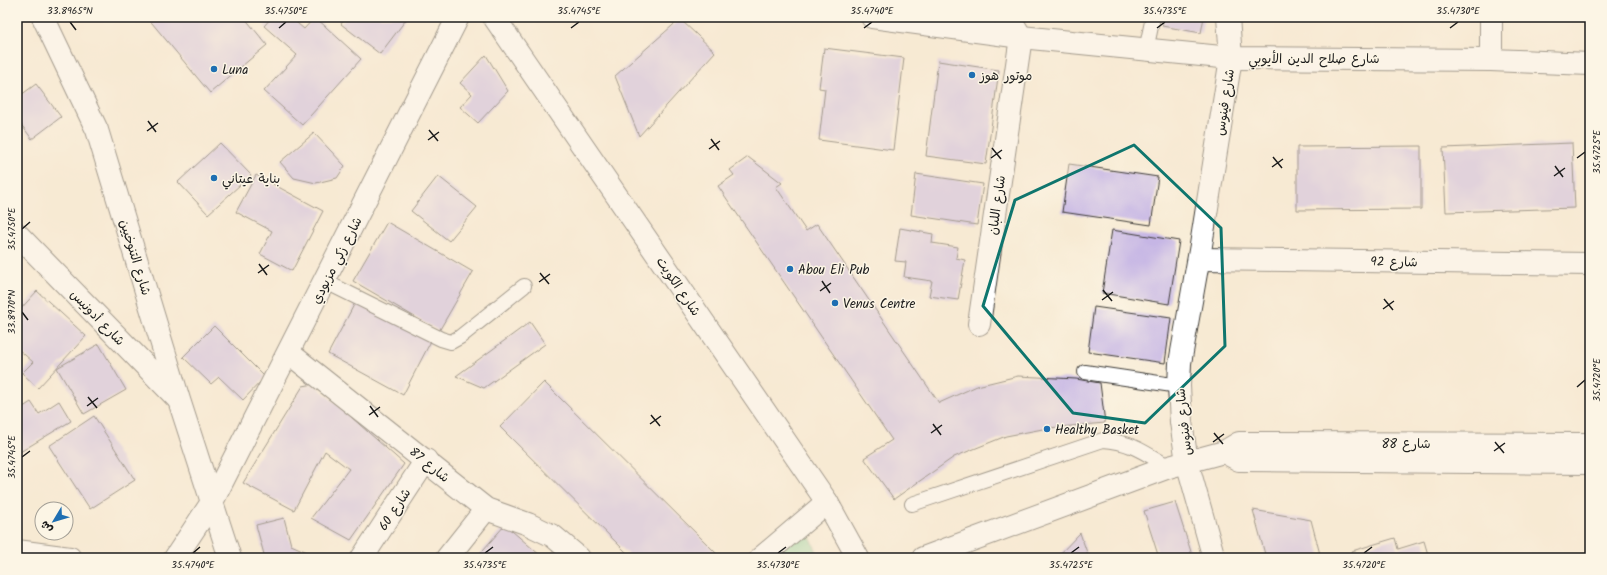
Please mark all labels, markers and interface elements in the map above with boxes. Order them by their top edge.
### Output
text: 33.8965°N [47,3,93,19]
text: 35.4750°E [264,3,309,19]
text: 35.4745°E [557,3,602,19]
text: 35.4740°E [850,3,895,19]
text: 35.4735°E [1143,3,1188,19]
text: 35.4730°E [1436,3,1481,19]
street label: شارع صلاح الدين الأيوبي [1248,49,1380,70]
place label: Luna [222,60,248,81]
marker: Luna [209,64,219,74]
place label: موتور هوز [979,66,1032,87]
street label: شارع فينوس [1210,67,1241,137]
marker: موتور هوز [967,70,977,80]
text: 35.4725°E [1589,129,1605,174]
place label: بناية عيتاني [222,169,280,190]
marker: بناية عيتاني [209,173,219,183]
street label: شارع اللبان [983,174,1012,236]
text: 35.4750°E [4,206,20,251]
street label: شارع زكي مزبودي [306,213,368,308]
street label: شارع التنوخيين [113,217,156,298]
street label: شارع 92 [1370,252,1418,273]
street label: شارع الكويت [650,253,705,321]
place label: Abou Eli Pub [798,260,869,281]
marker: Abou Eli Pub [785,264,795,274]
street label: شارع أدونيس [64,285,129,351]
text: 33.8970°N [4,290,20,334]
place label: Venus Centre [843,294,916,315]
marker: Venus Centre [830,298,840,308]
text: 35.4720°E [1589,357,1605,402]
street label: شارع فينوس [1171,387,1198,456]
place label: Healthy Basket [1055,420,1140,441]
marker: Healthy Basket [1042,424,1052,434]
text: 35.4745°E [4,434,20,479]
street label: شارع 88 [1381,434,1431,455]
street label: شارع 87 [404,442,454,488]
street label: شارع 60 [374,484,417,535]
north arrow [34,501,74,541]
text: ش [36,516,58,537]
text: 35.4740°E [171,557,216,573]
text: 35.4735°E [463,557,508,573]
text: 35.4730°E [756,557,801,573]
text: 35.4725°E [1049,557,1094,573]
text: 35.4720°E [1342,557,1387,573]

